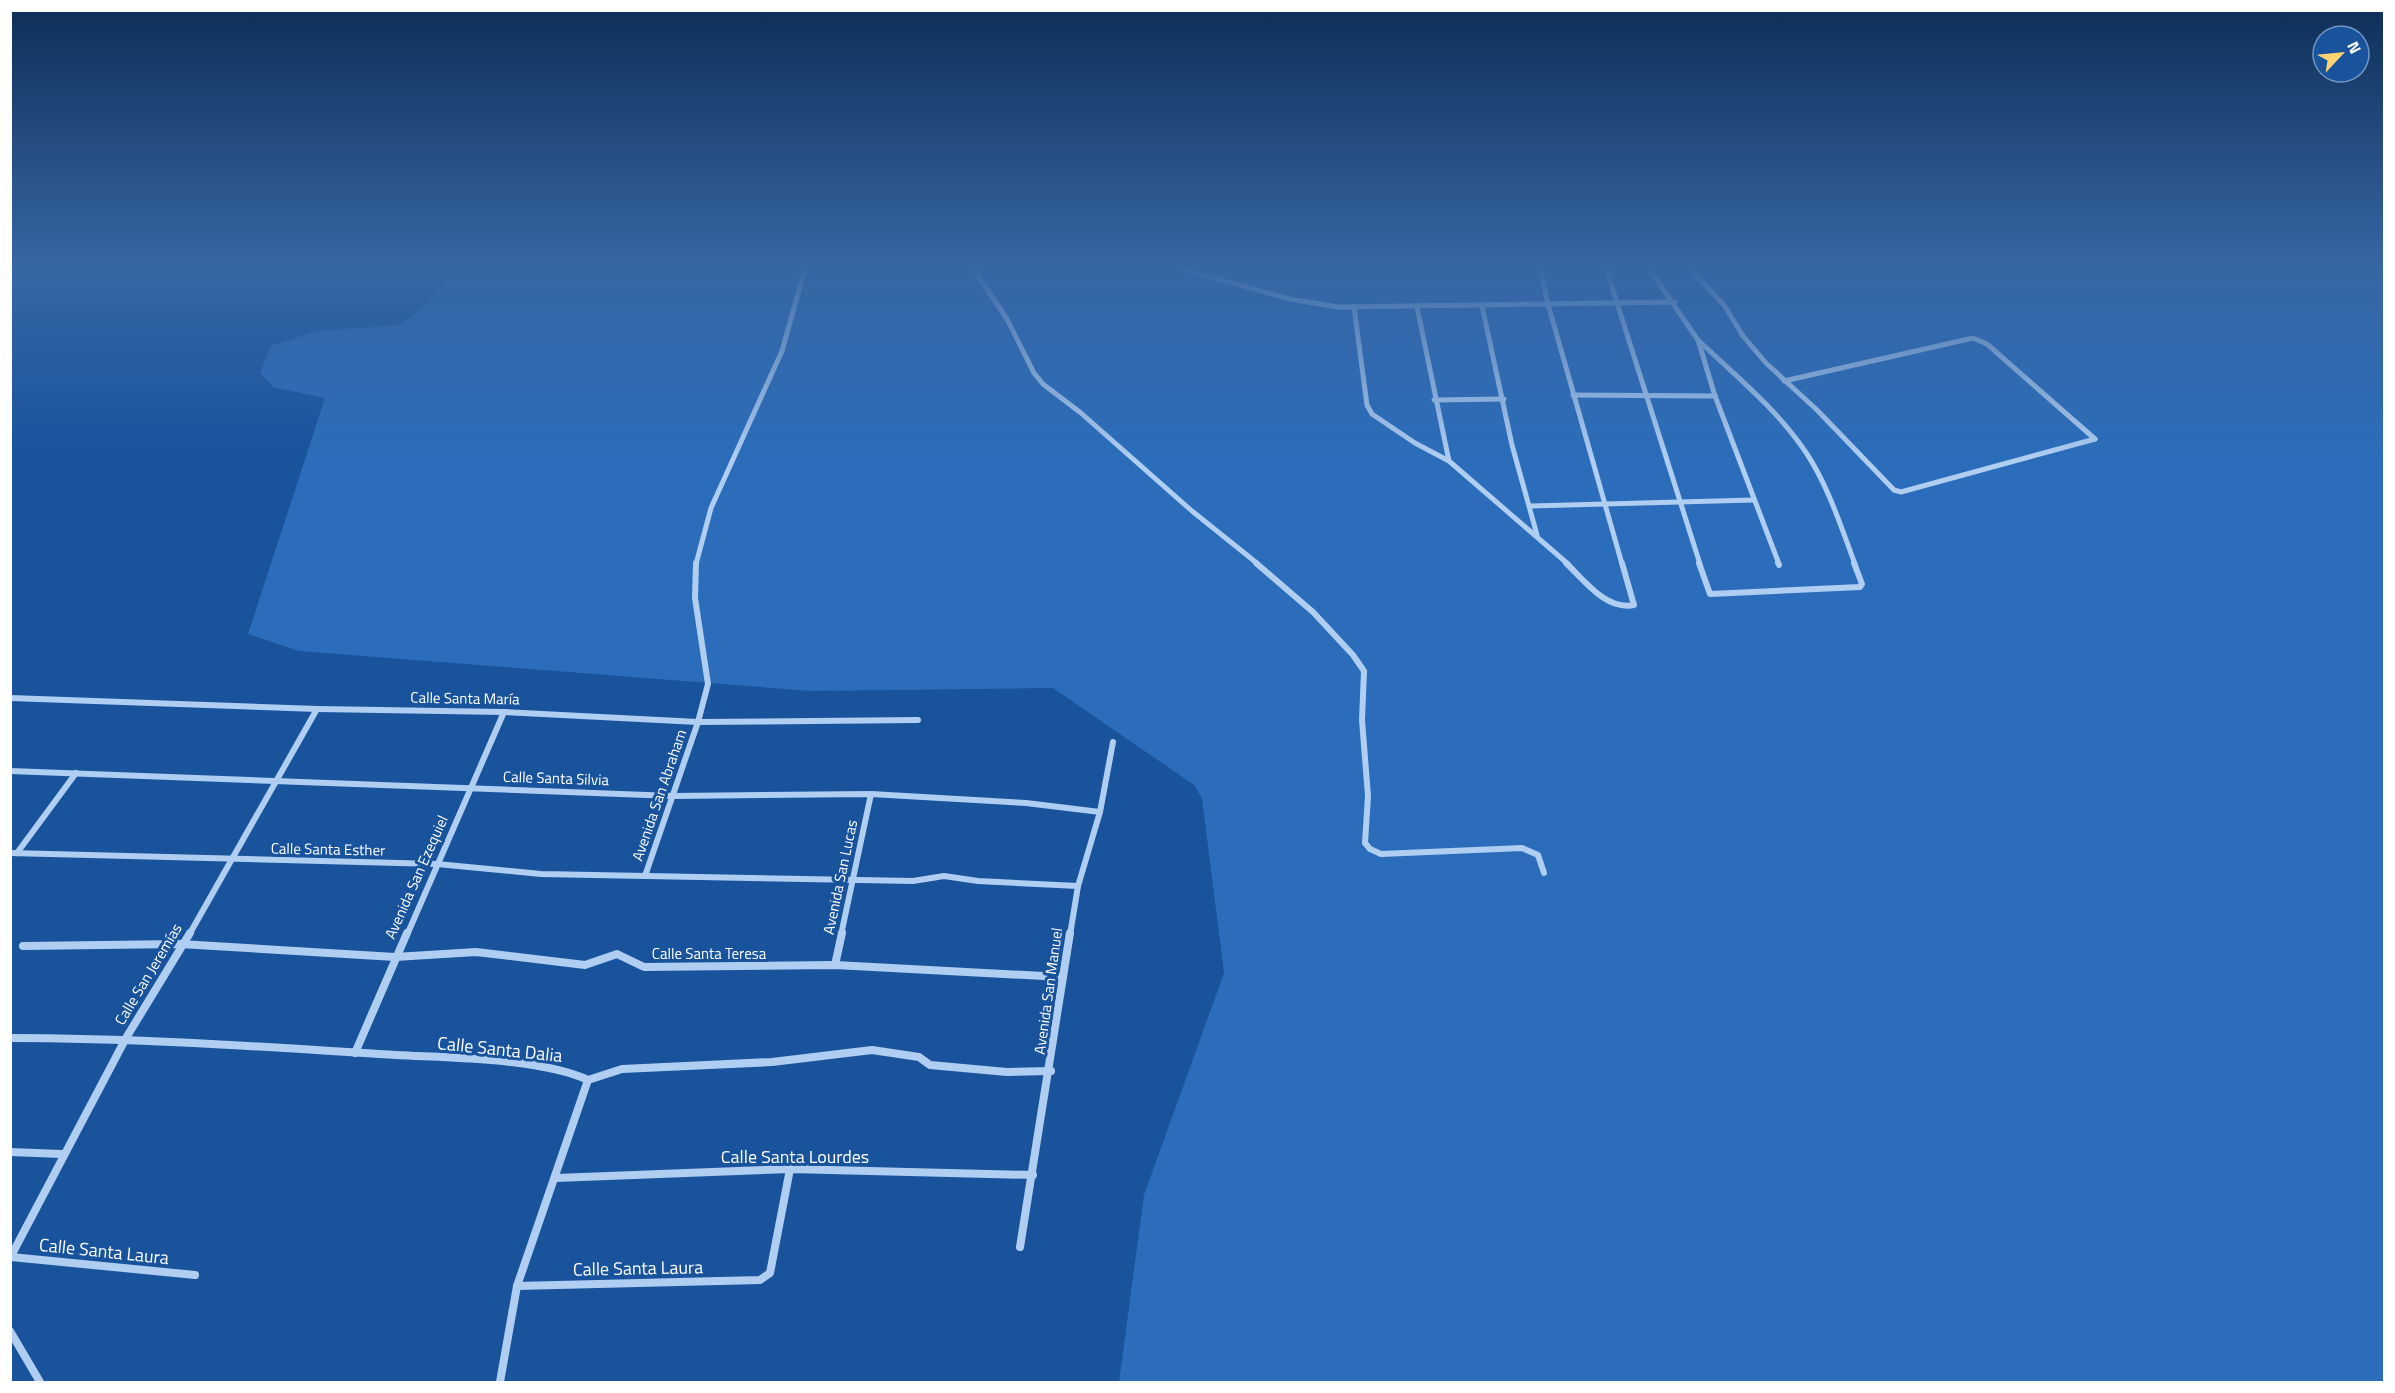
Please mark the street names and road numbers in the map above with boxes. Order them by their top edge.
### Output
street label: Calle Santa María [410,686,520,710]
street label: Avenida San Abraham [626,726,692,864]
street label: Calle Santa Silvia [503,765,610,791]
street label: Avenida San Ezequiel [378,811,454,943]
street label: Avenida San Lucas [817,818,863,936]
street label: Calle Santa Esther [271,837,385,861]
street label: Calle San Jeremías [108,919,188,1029]
street label: Avenida San Manuel [1028,926,1068,1056]
street label: Calle Santa Teresa [652,942,767,965]
street label: Calle Santa Dalia [436,1029,564,1069]
street label: Calle Santa Lourdes [721,1143,869,1170]
street label: Calle Santa Laura [38,1231,170,1271]
street label: Calle Santa Laura [573,1253,703,1283]

